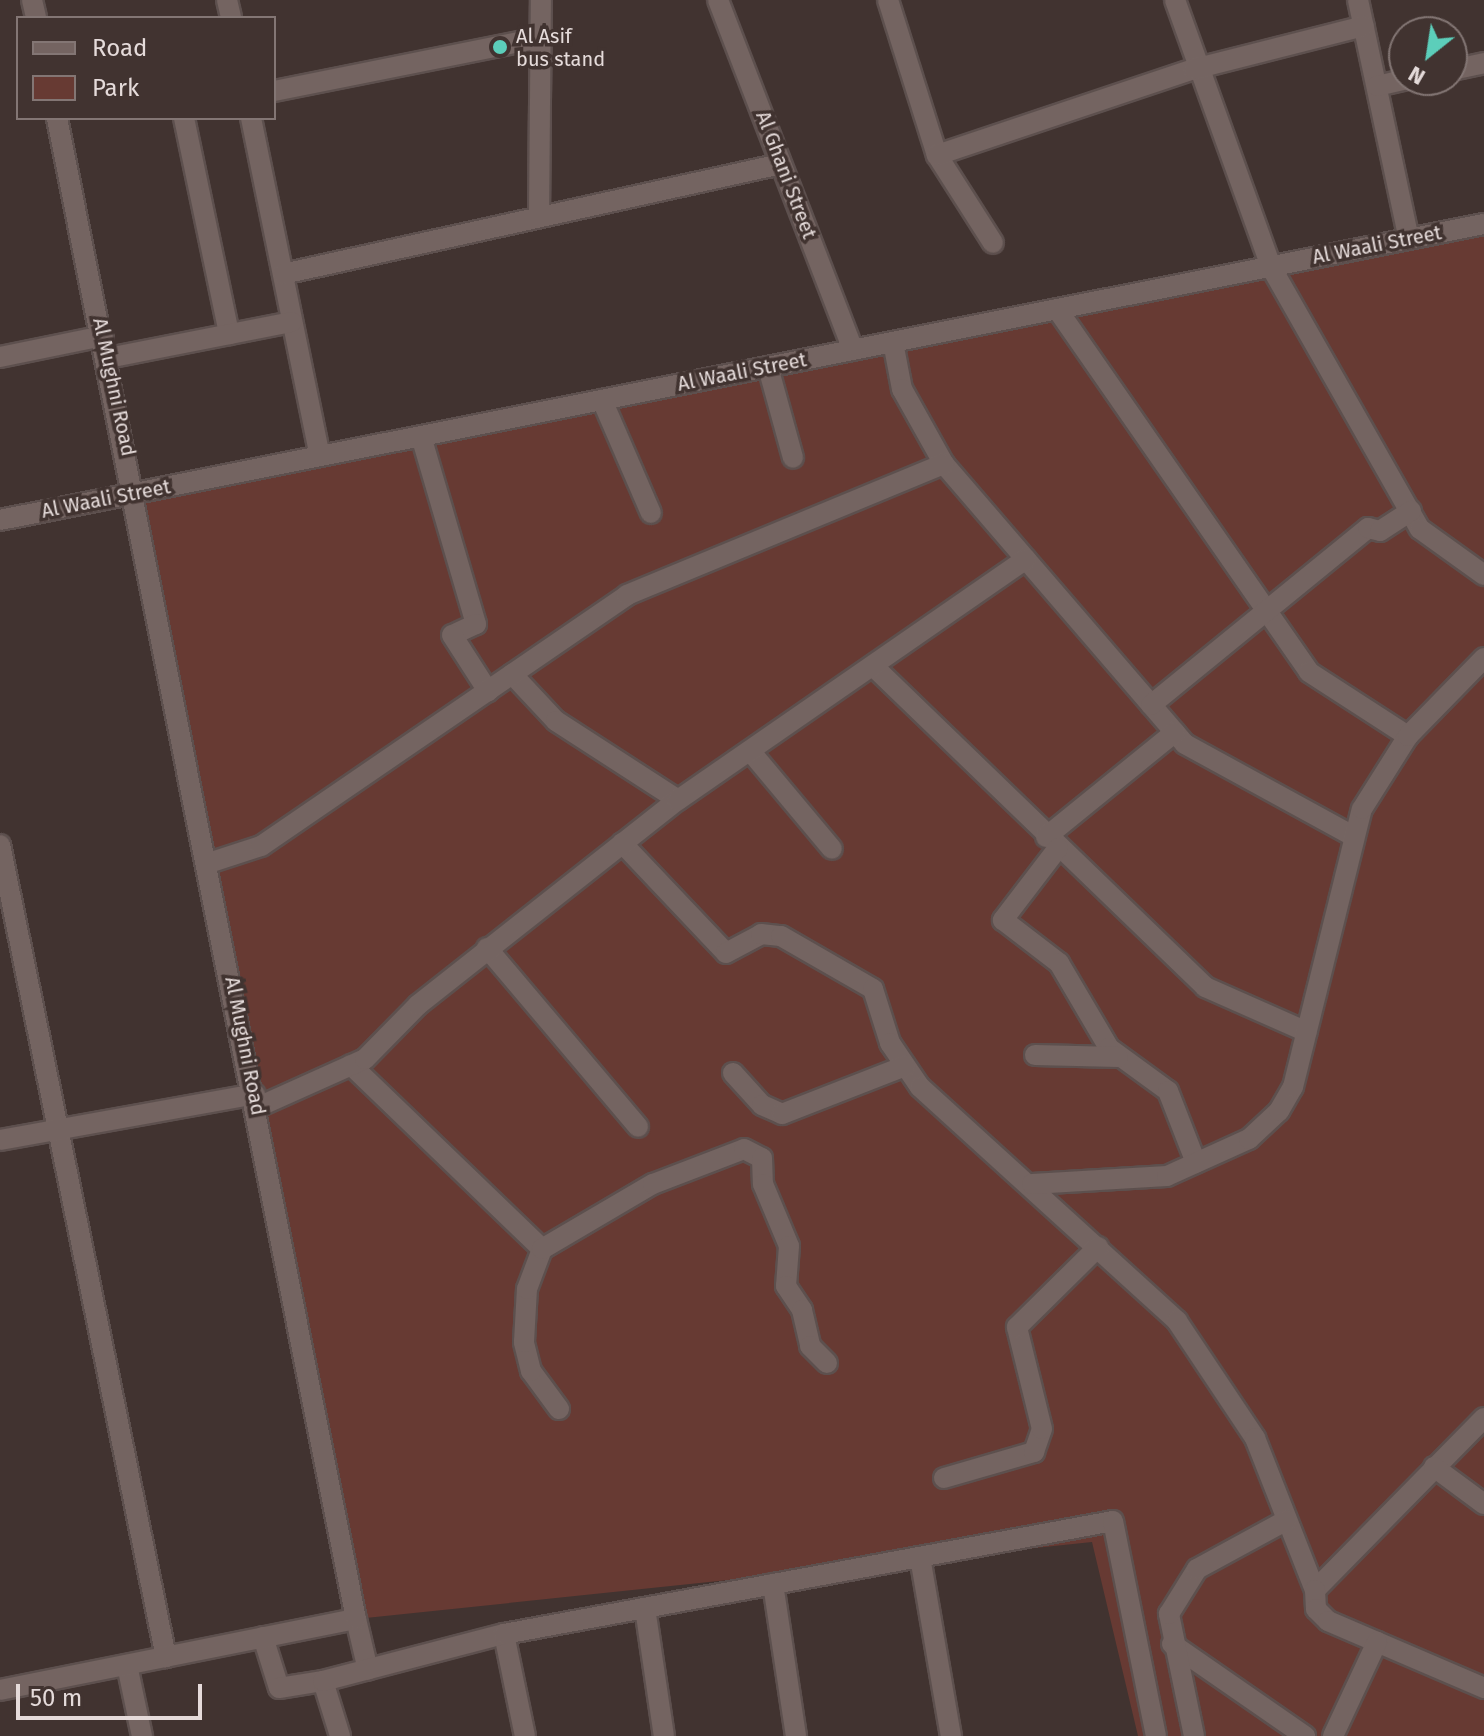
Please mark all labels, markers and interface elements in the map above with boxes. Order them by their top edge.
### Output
legend [16,16,276,120]
north arrow [1388,16,1468,96]
place label: Al Asif bus stand [516,24,605,71]
text: Road [92,34,147,62]
marker: Al Asif bus stand [491,38,509,56]
text: N [1404,60,1430,91]
text: Park [92,74,139,102]
street label: Al Ghani Street [751,108,821,242]
street label: Al Waali Street [1310,221,1444,269]
street label: Al Mughni Road [88,316,140,458]
street label: Al Waali Street [675,348,809,396]
street label: Al Waali Street [39,475,173,523]
street label: Al Mughni Road [220,975,270,1117]
scale bar [20,1668,206,1718]
text: 50 m [30,1684,82,1712]

